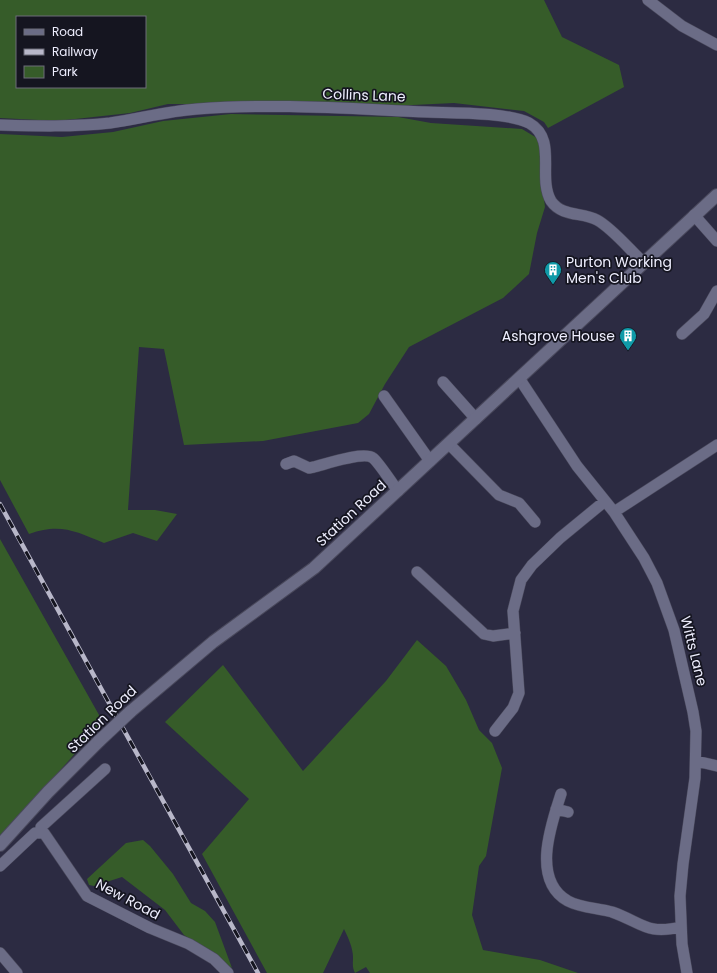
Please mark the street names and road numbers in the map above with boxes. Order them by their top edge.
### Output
street label: Collins Lane [322,84,406,106]
street label: Station Road [311,475,391,551]
street label: Witts Lane [676,614,712,688]
street label: Station Road [63,681,141,757]
street label: New Road [92,874,164,924]

